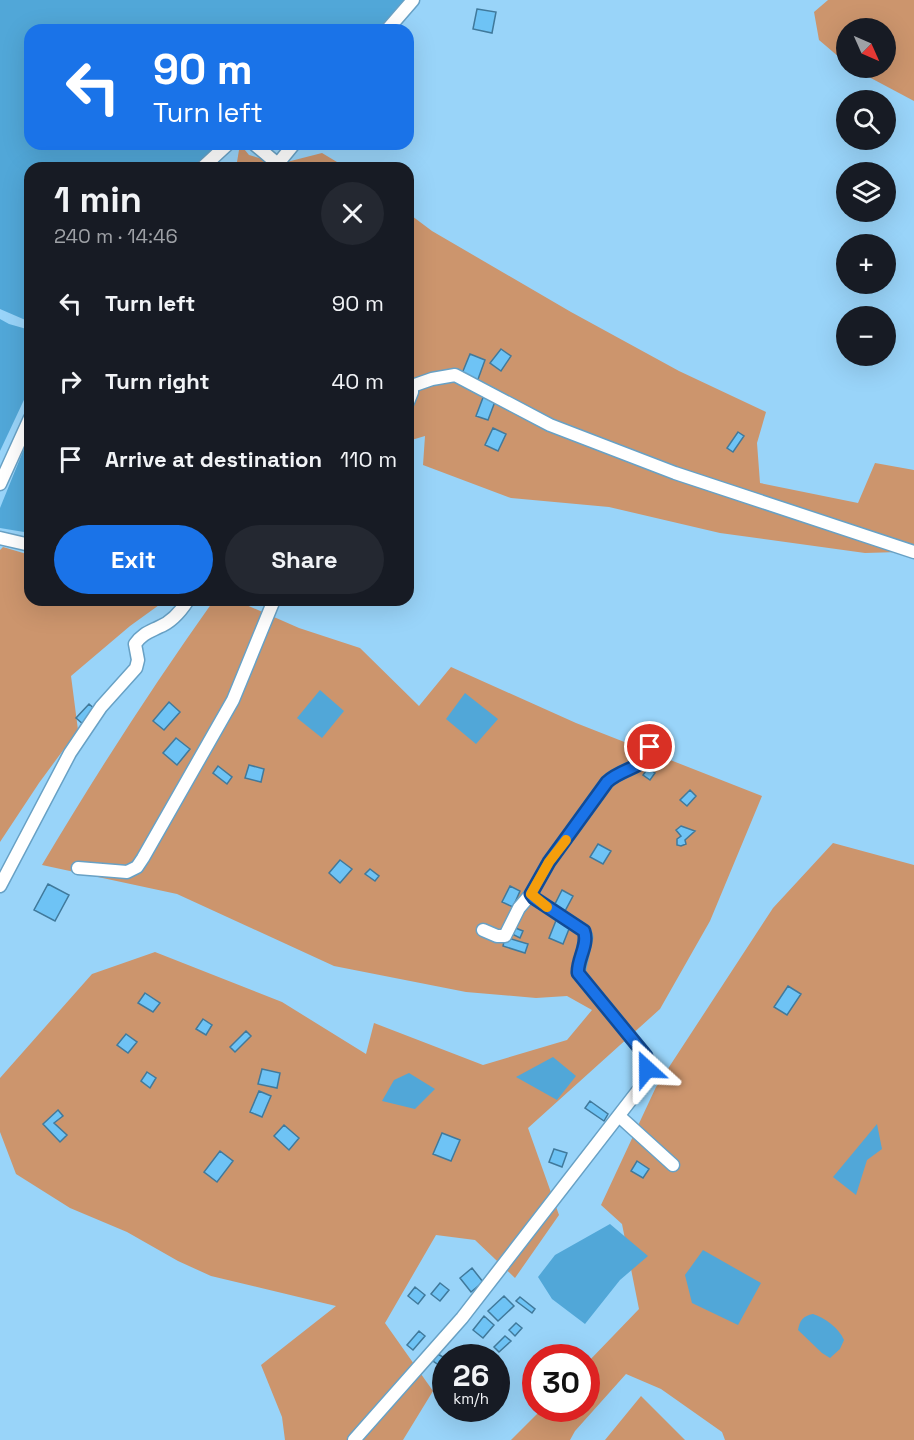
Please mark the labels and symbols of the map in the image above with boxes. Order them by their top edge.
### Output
north arrow [836,18,896,78]
pin [624,721,675,772]
position arrow [615,1037,679,1101]
speed limit sign: 30 [522,1344,600,1422]

